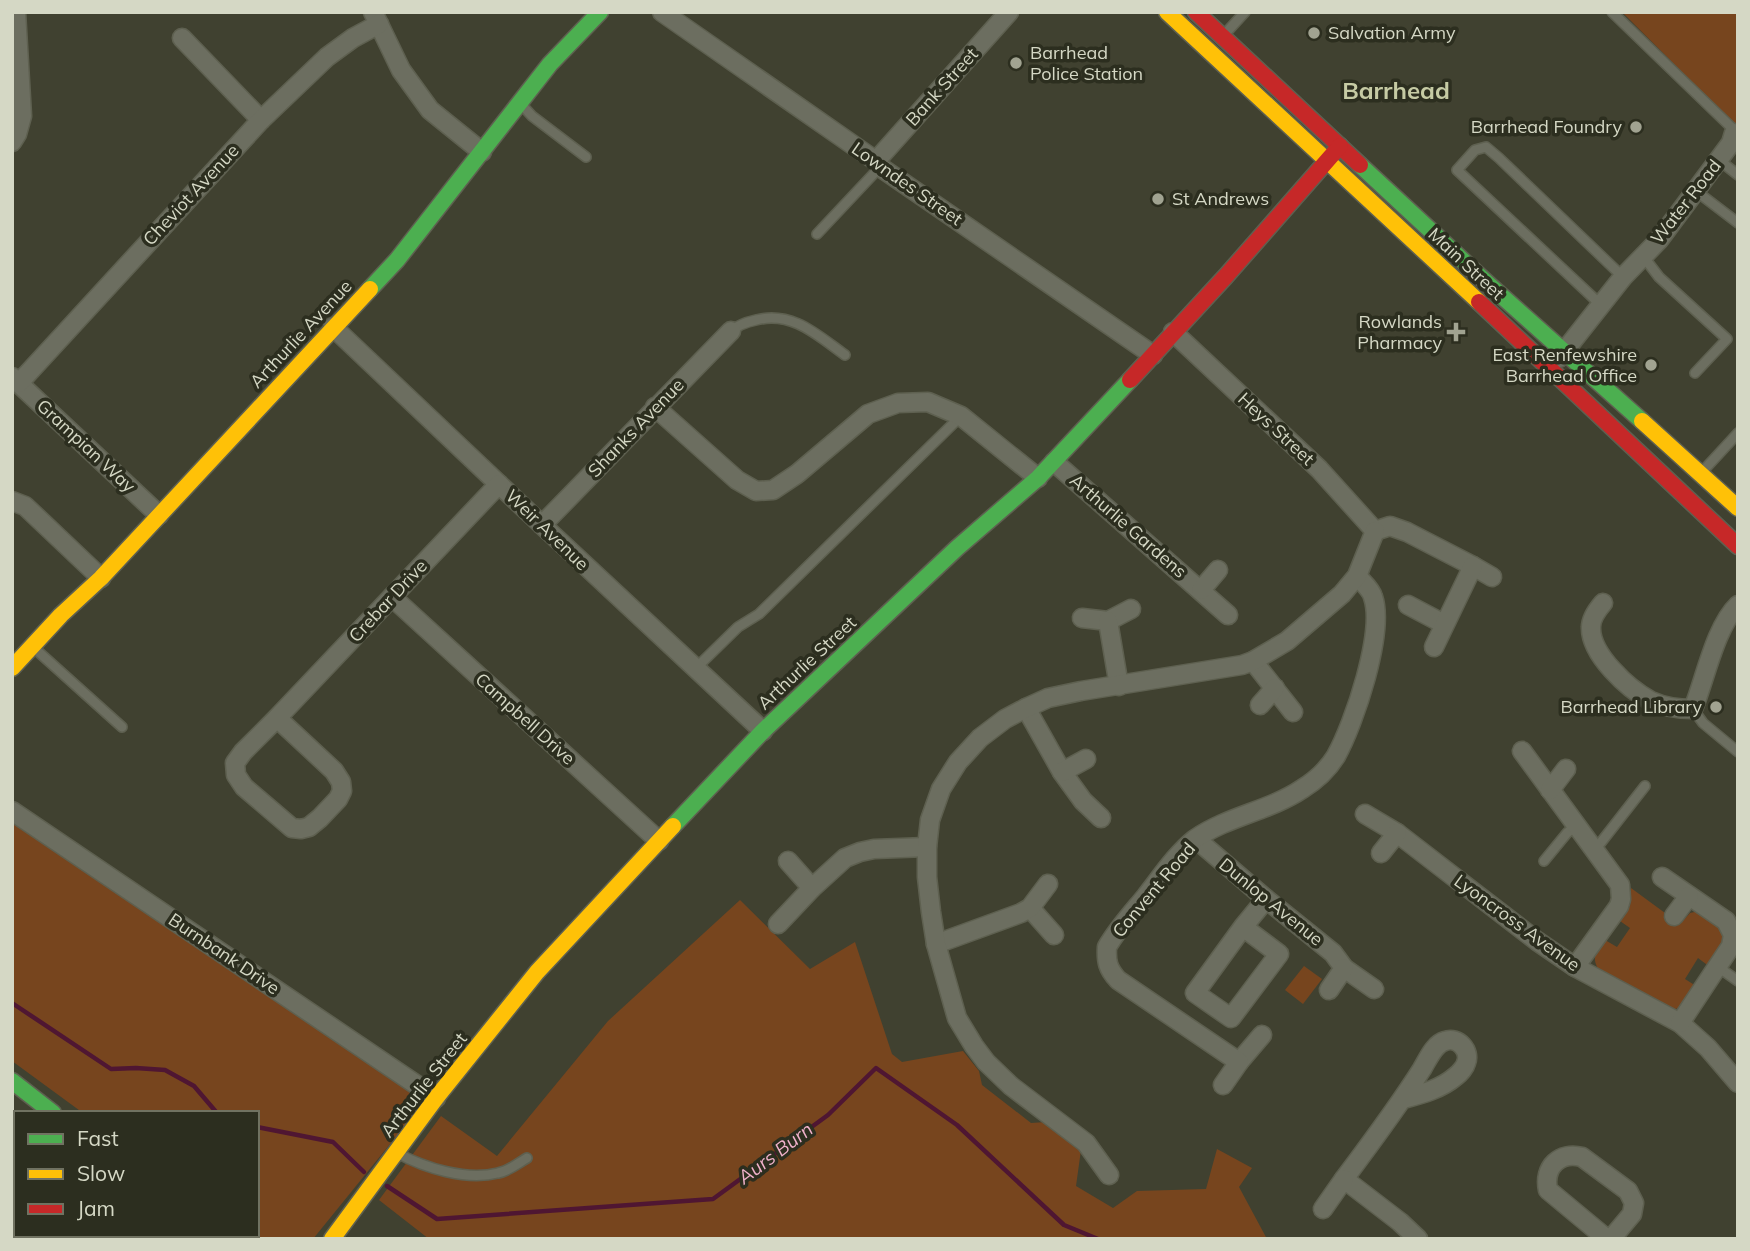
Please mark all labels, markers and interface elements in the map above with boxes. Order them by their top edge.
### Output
place label: Salvation Army [1328,21,1456,44]
marker: Salvation Army [1306,25,1322,41]
place label: Barrhead Police Station [1030,41,1143,85]
street label: Bank Street [901,43,983,131]
marker: Barrhead Police Station [1008,55,1024,71]
district label: Barrhead [1342,75,1450,105]
place label: Barrhead Foundry [1471,115,1622,138]
marker: Barrhead Foundry [1628,119,1644,135]
street label: Lowndes Street [847,137,967,230]
street label: Cheviot Avenue [138,139,243,250]
street label: Water Road [1645,155,1726,249]
place label: St Andrews [1172,187,1269,210]
marker: St Andrews [1150,191,1166,207]
street label: Main Street [1424,223,1509,305]
street label: Arthurlie Avenue [245,275,357,393]
place label: Rowlands Pharmacy [1357,310,1442,354]
marker: Rowlands Pharmacy [1448,324,1464,340]
place label: East Renfewshire Barrhead Office [1492,343,1637,387]
marker: East Renfewshire Barrhead Office [1643,357,1659,373]
street label: Shanks Avenue [583,373,689,482]
street label: Heys Street [1233,387,1319,470]
street label: Grampian Way [32,394,141,498]
street label: Arthurlie Gardens [1065,469,1192,583]
street label: Weir Avenue [501,484,594,575]
street label: Crebar Drive [343,554,432,647]
street label: Arthurlie Street [752,611,861,714]
street label: Campbell Drive [471,668,580,770]
place label: Barrhead Library [1560,695,1702,718]
marker: Barrhead Library [1708,699,1724,715]
street label: Convent Road [1107,837,1200,942]
street label: Dunlop Avenue [1215,853,1328,951]
street label: Lyoncross Avenue [1450,869,1585,976]
street label: Burnbank Drive [164,908,284,999]
street label: Arthurlie Street [375,1028,472,1142]
legend [14,1111,259,1237]
water label: Aurs Burn [732,1117,817,1190]
text: Fast [77,1125,119,1151]
text: Slow [77,1160,125,1186]
text: Jam [77,1195,115,1221]

